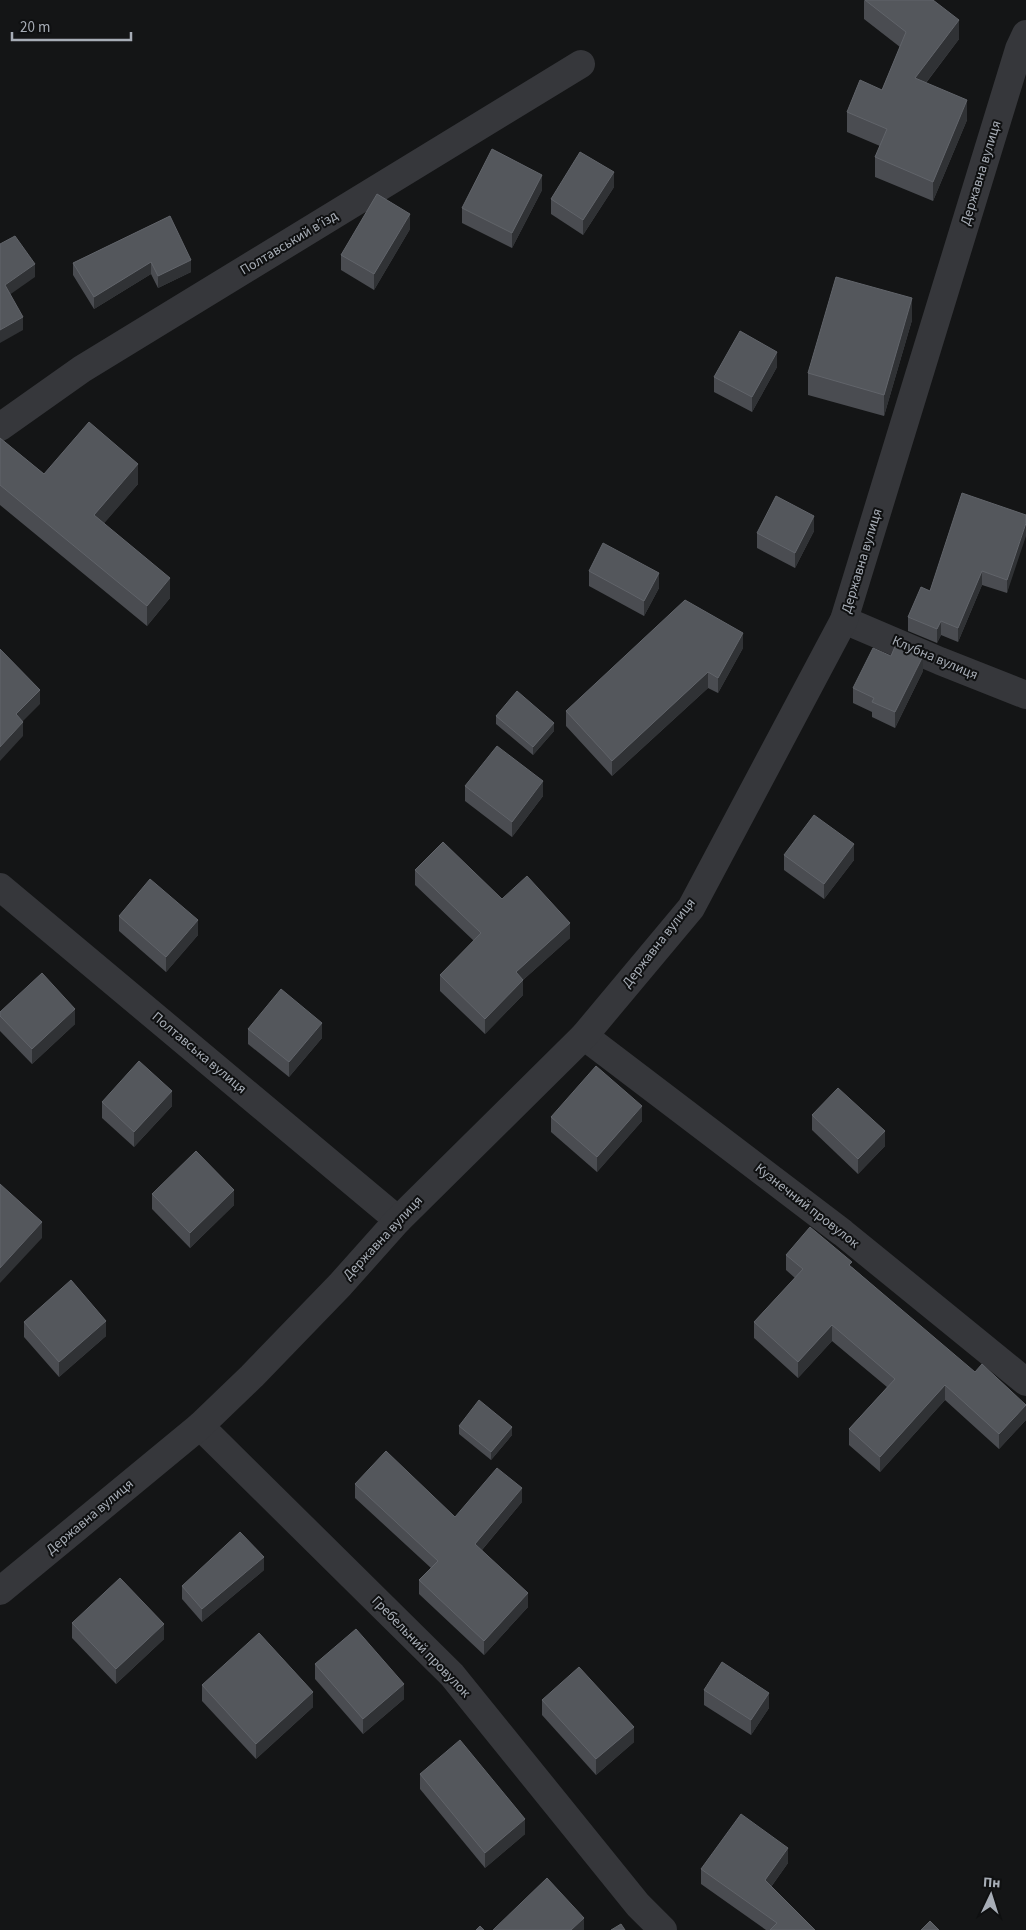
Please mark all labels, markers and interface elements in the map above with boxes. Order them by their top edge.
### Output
scale bar [12,10,131,42]
text: 20 m [20,17,50,38]
street label: Державна вулиця [956,118,1006,228]
street label: Полтавський в’їзд [236,206,342,280]
street label: Державна вулиця [837,506,887,616]
street label: Клубна вулиця [889,631,981,685]
street label: Державна вулиця [618,894,700,992]
street label: Полтавська вулиця [147,1007,251,1099]
street label: Кузнечний провулок [751,1159,863,1253]
street label: Державна вулиця [339,1191,427,1285]
street label: Державна вулиця [42,1474,138,1560]
street label: Гребельний провулок [367,1592,475,1702]
north arrow [966,1870,1016,1920]
text: Пн [982,1872,1001,1894]

